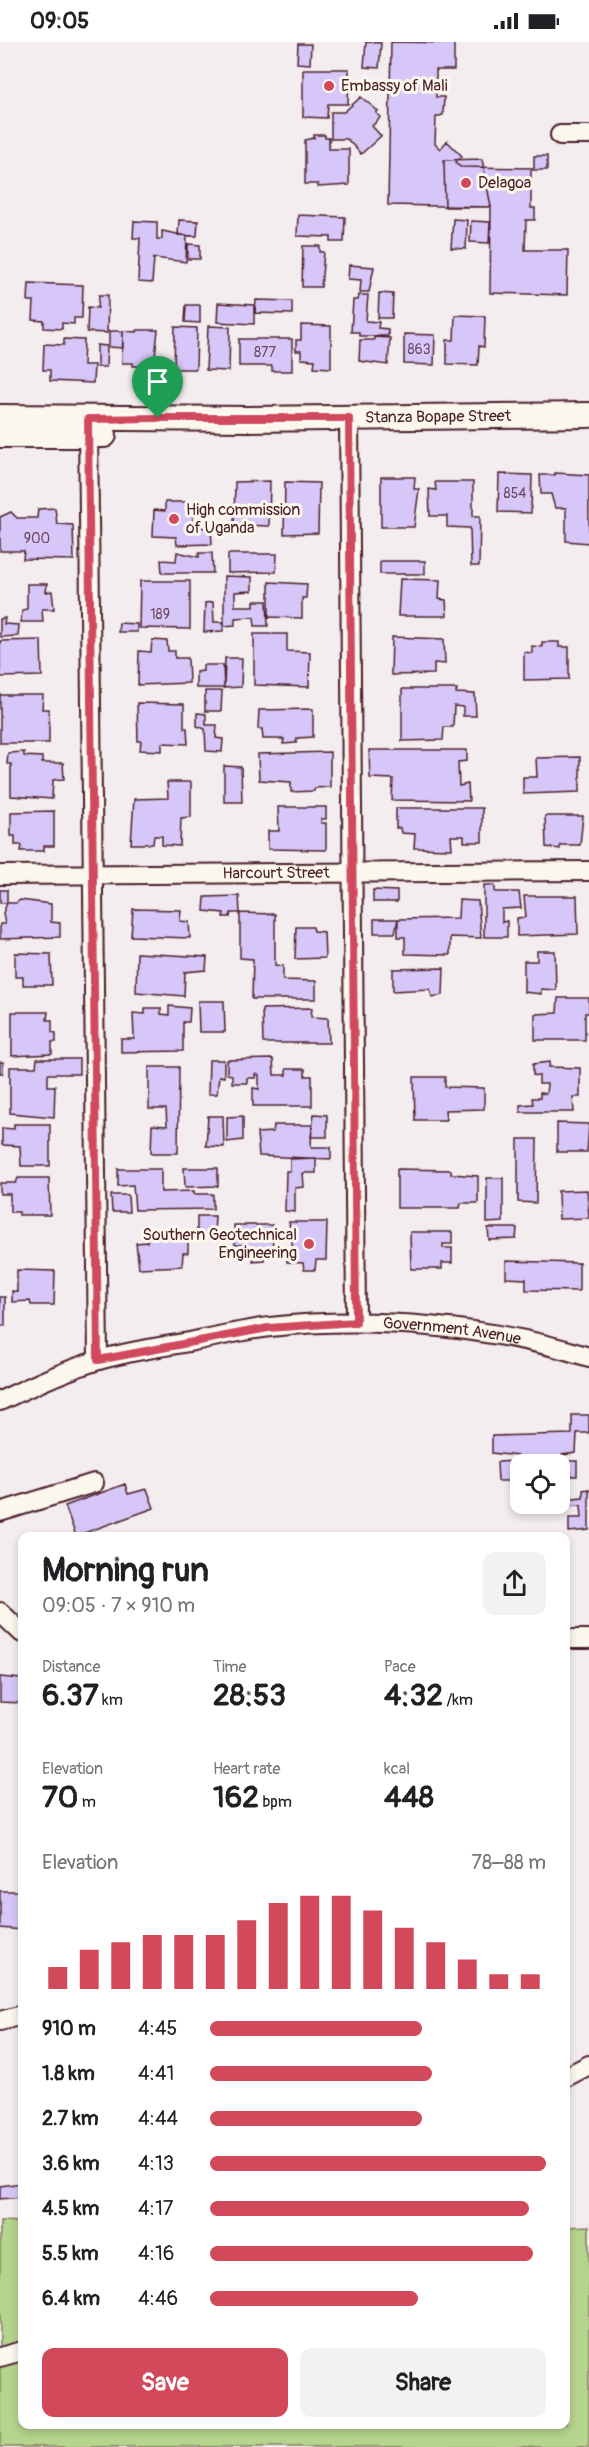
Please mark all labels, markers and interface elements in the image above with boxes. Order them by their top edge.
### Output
text: 09:05 [30,7,89,35]
place label: Embassy of Mali [341,76,448,96]
marker: Embassy of Mali [322,79,336,93]
place label: Delagoa [478,173,531,193]
marker: Delagoa [459,176,473,190]
house number: 863 [407,341,431,358]
house number: 877 [254,344,277,361]
pin [132,356,183,418]
icon: arrive [141,365,174,398]
street label: Stanza Bopape Street [365,406,512,428]
house number: 854 [504,485,526,502]
place label: High commission of Uganda [186,500,300,538]
marker: High commission of Uganda [167,512,181,526]
house number: 900 [24,530,50,547]
house number: 189 [150,606,170,623]
street label: Harcourt Street [222,863,330,883]
place label: Southern Geotechnical Engineering [143,1225,297,1263]
marker: Southern Geotechnical Engineering [302,1237,316,1251]
street label: Government Avenue [382,1313,523,1349]
map controls [510,1454,570,1514]
button: locate [510,1454,570,1514]
text: Morning run [42,1550,209,1591]
button: share [483,1552,546,1615]
text: 09:05 · 7 × 910 m [42,1593,195,1618]
text: Distance [42,1657,101,1677]
text: Time [213,1657,246,1677]
text: Pace [384,1657,416,1677]
text: 6.37 [42,1677,99,1714]
text: 28:53 [213,1677,286,1714]
text: 4:32 [384,1677,443,1714]
text: km [99,1690,123,1710]
text: /km [443,1690,473,1710]
text: Elevation [42,1759,103,1779]
text: Heart rate [213,1759,280,1779]
text: kcal [384,1759,410,1779]
text: 70 [42,1779,78,1816]
text: 162 [213,1779,259,1816]
text: 448 [384,1779,434,1816]
text: m [78,1792,96,1812]
text: bpm [259,1792,292,1812]
text: Elevation [42,1850,118,1875]
text: 78–88 m [471,1850,546,1875]
text: 910 m [42,2016,96,2041]
text: 4:45 [138,2016,177,2041]
text: 1.8 km [42,2061,95,2086]
text: 4:41 [138,2061,174,2086]
text: 2.7 km [42,2106,99,2131]
text: 4:44 [138,2106,178,2131]
text: 3.6 km [42,2151,100,2176]
text: 4:13 [138,2151,174,2176]
text: 4.5 km [42,2196,99,2221]
text: 4:17 [138,2196,173,2221]
text: 5.5 km [42,2241,99,2266]
text: 4:16 [138,2241,174,2266]
text: 6.4 km [42,2286,100,2311]
text: 4:46 [138,2286,178,2311]
button: Save [42,2348,288,2417]
button: Share [300,2348,546,2417]

